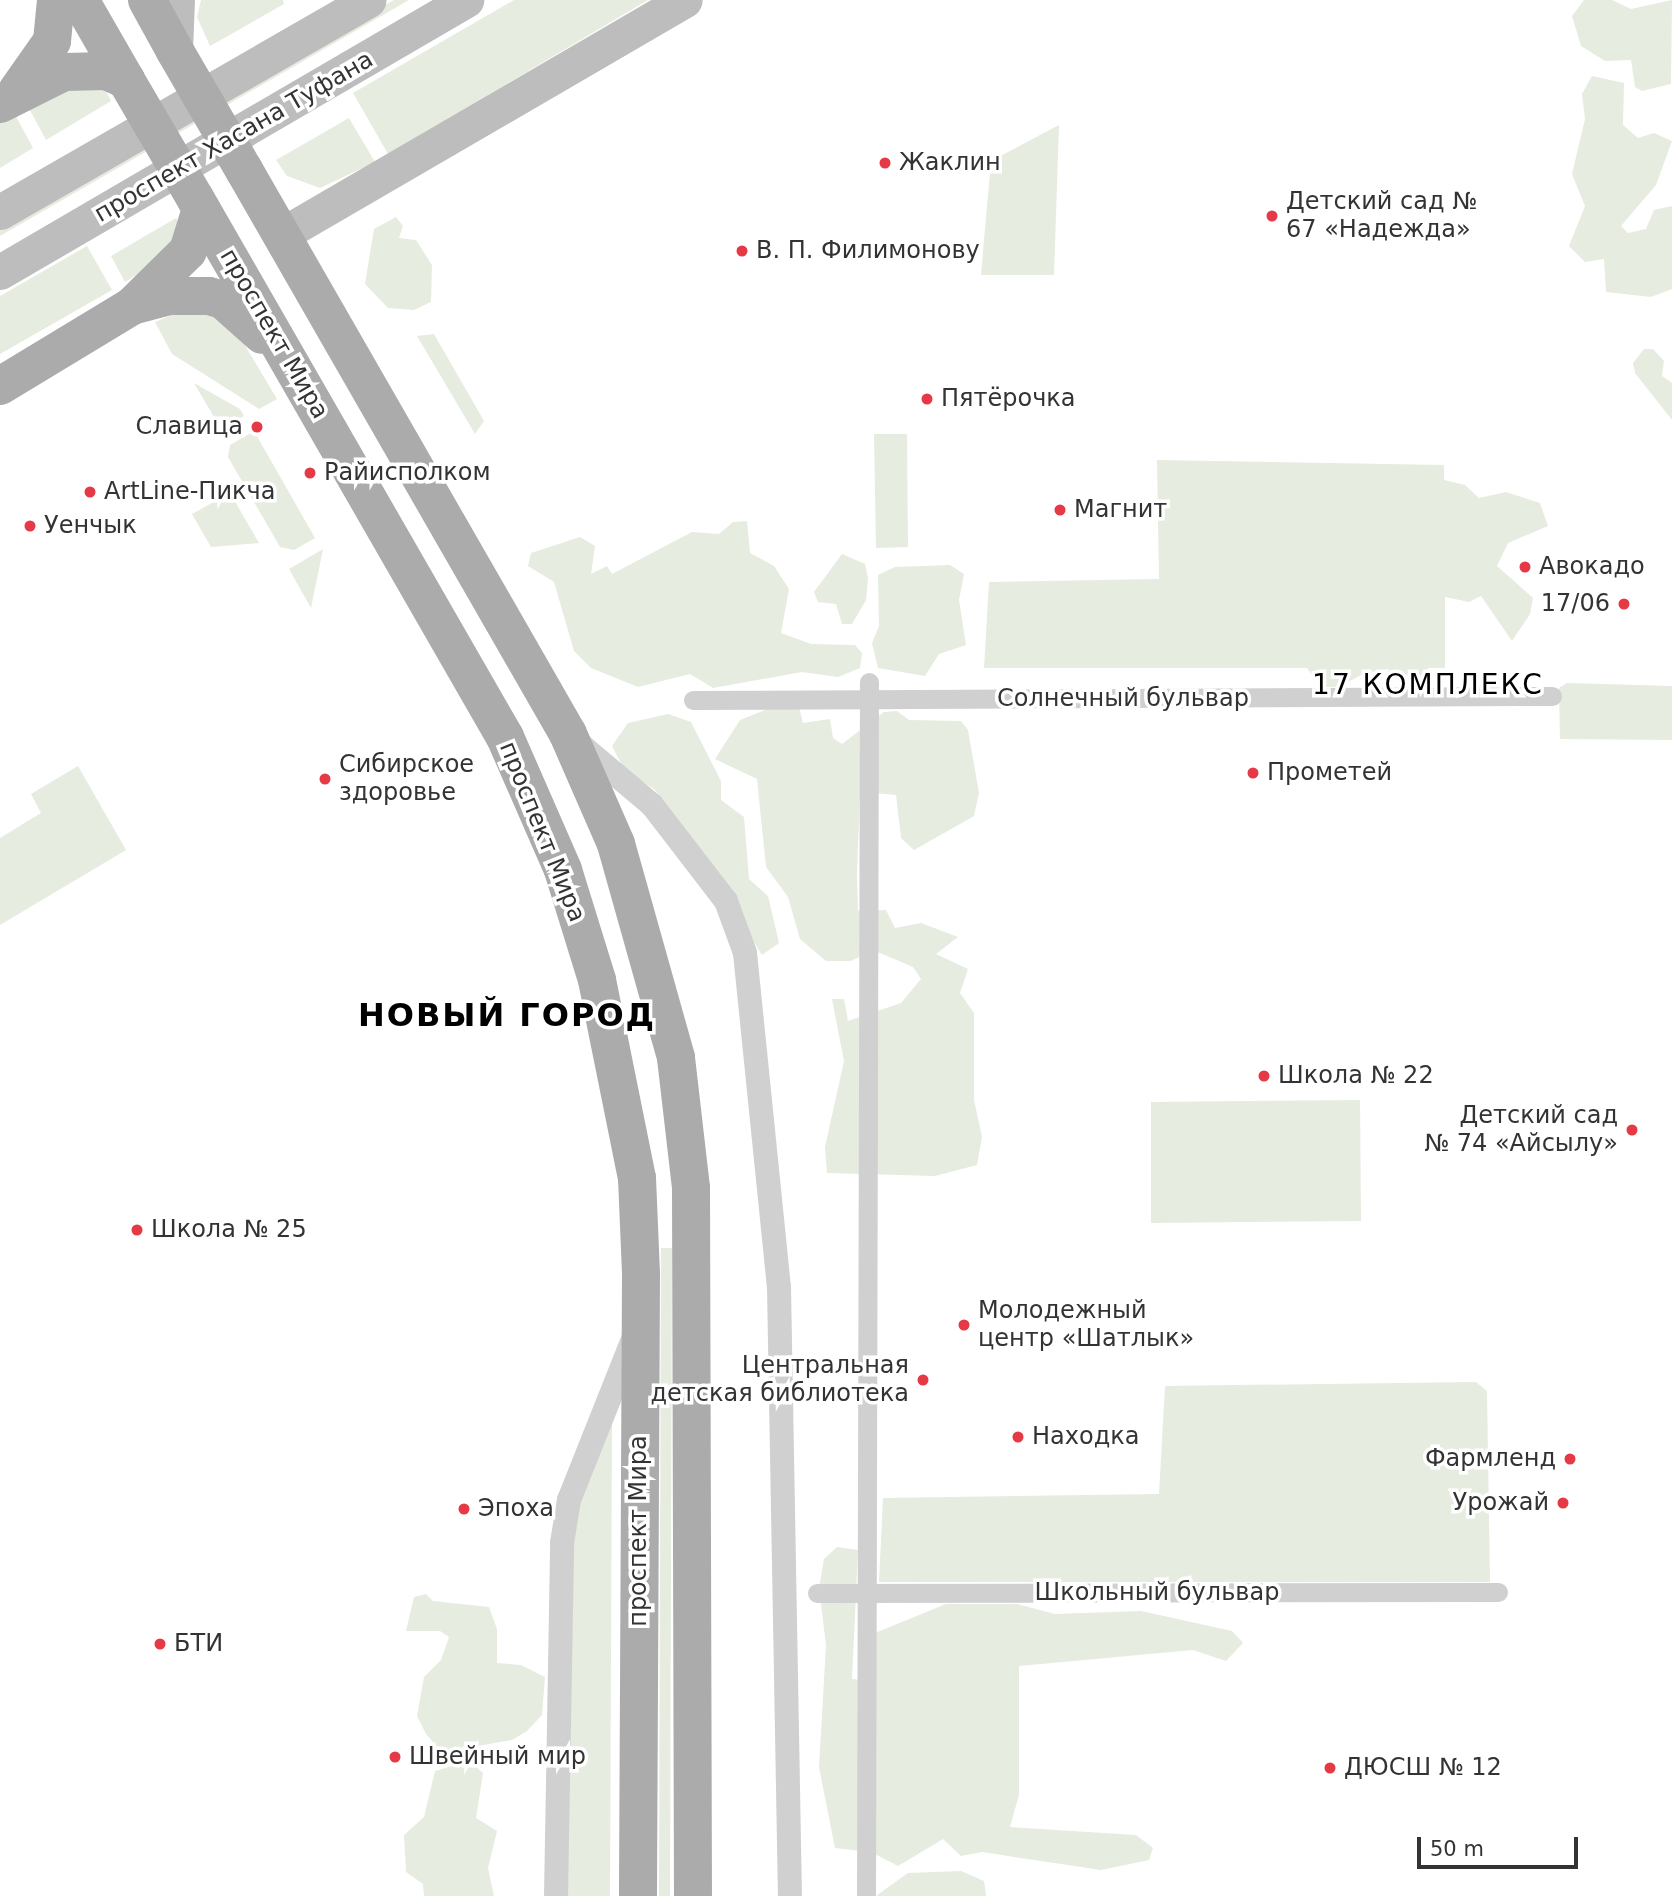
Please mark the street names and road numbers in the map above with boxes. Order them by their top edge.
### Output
street label: проспект Хасана Туфана [90,45,378,229]
street label: проспект Мира [214,244,334,424]
street label: Солнечный бульвар [997,685,1249,713]
street label: проспект Мира [493,738,591,926]
street label: проспект Мира [625,1435,653,1627]
street label: Школьный бульвар [1035,1579,1279,1607]

